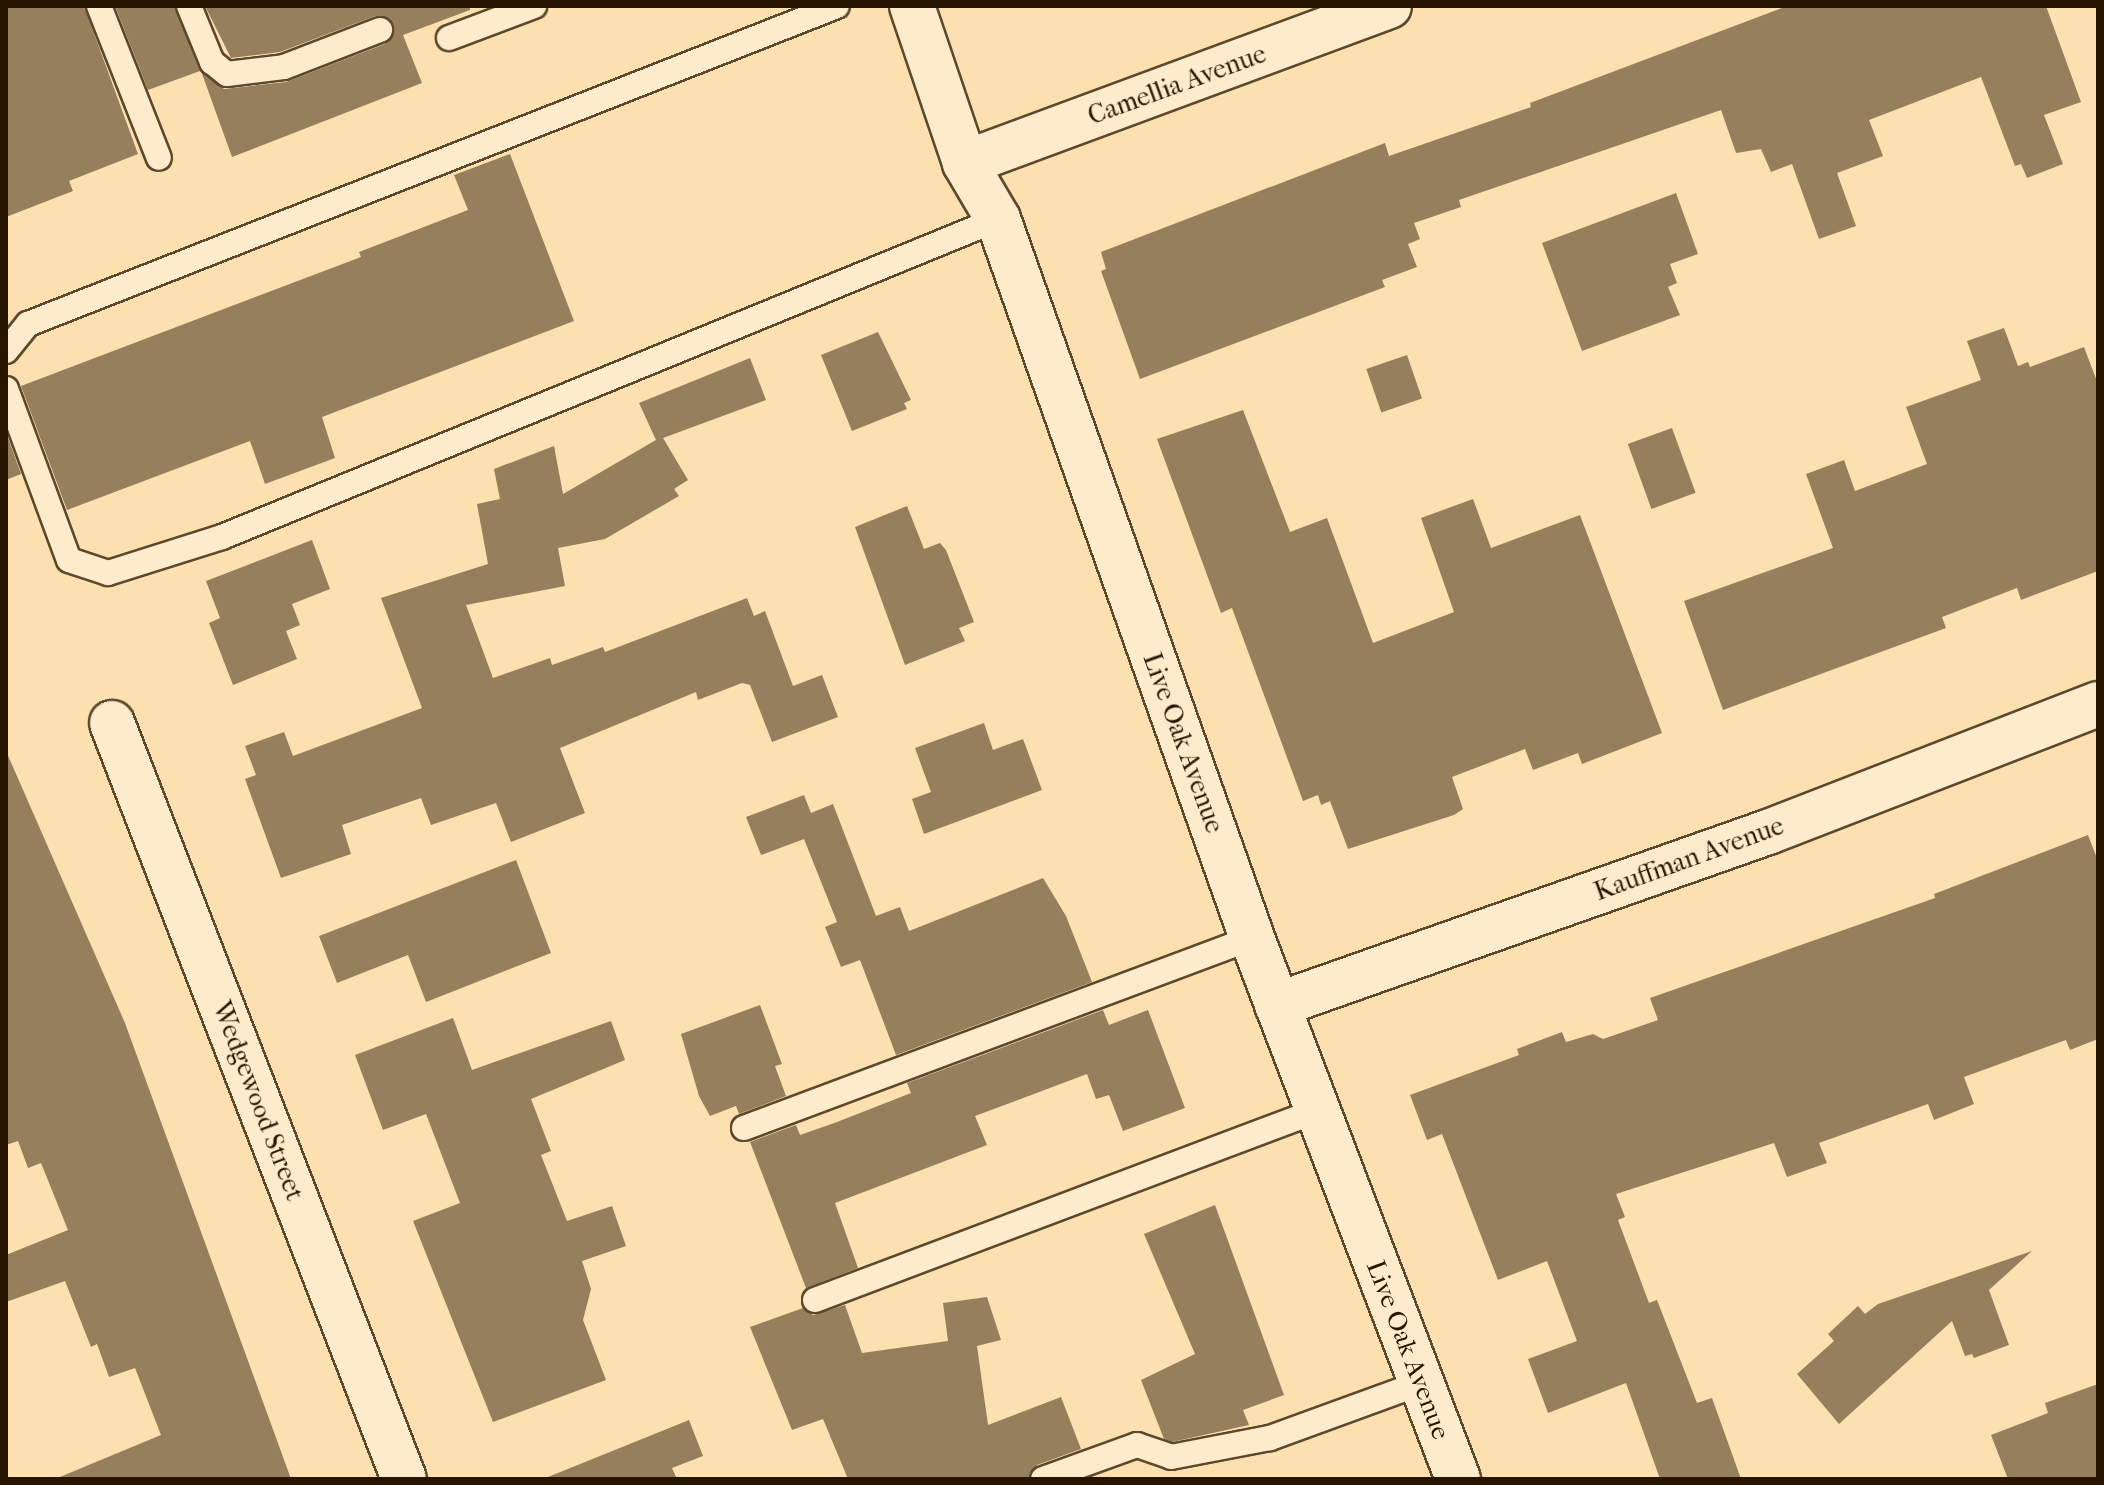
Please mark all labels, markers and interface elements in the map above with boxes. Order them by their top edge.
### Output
street label: Camellia Avenue [1084,38,1270,132]
street label: Live Oak Avenue [1136,649,1230,837]
street label: Kauffman Avenue [1590,810,1788,908]
street label: Wedgewood Street [206,997,310,1205]
street label: Live Oak Avenue [1360,1256,1456,1444]

